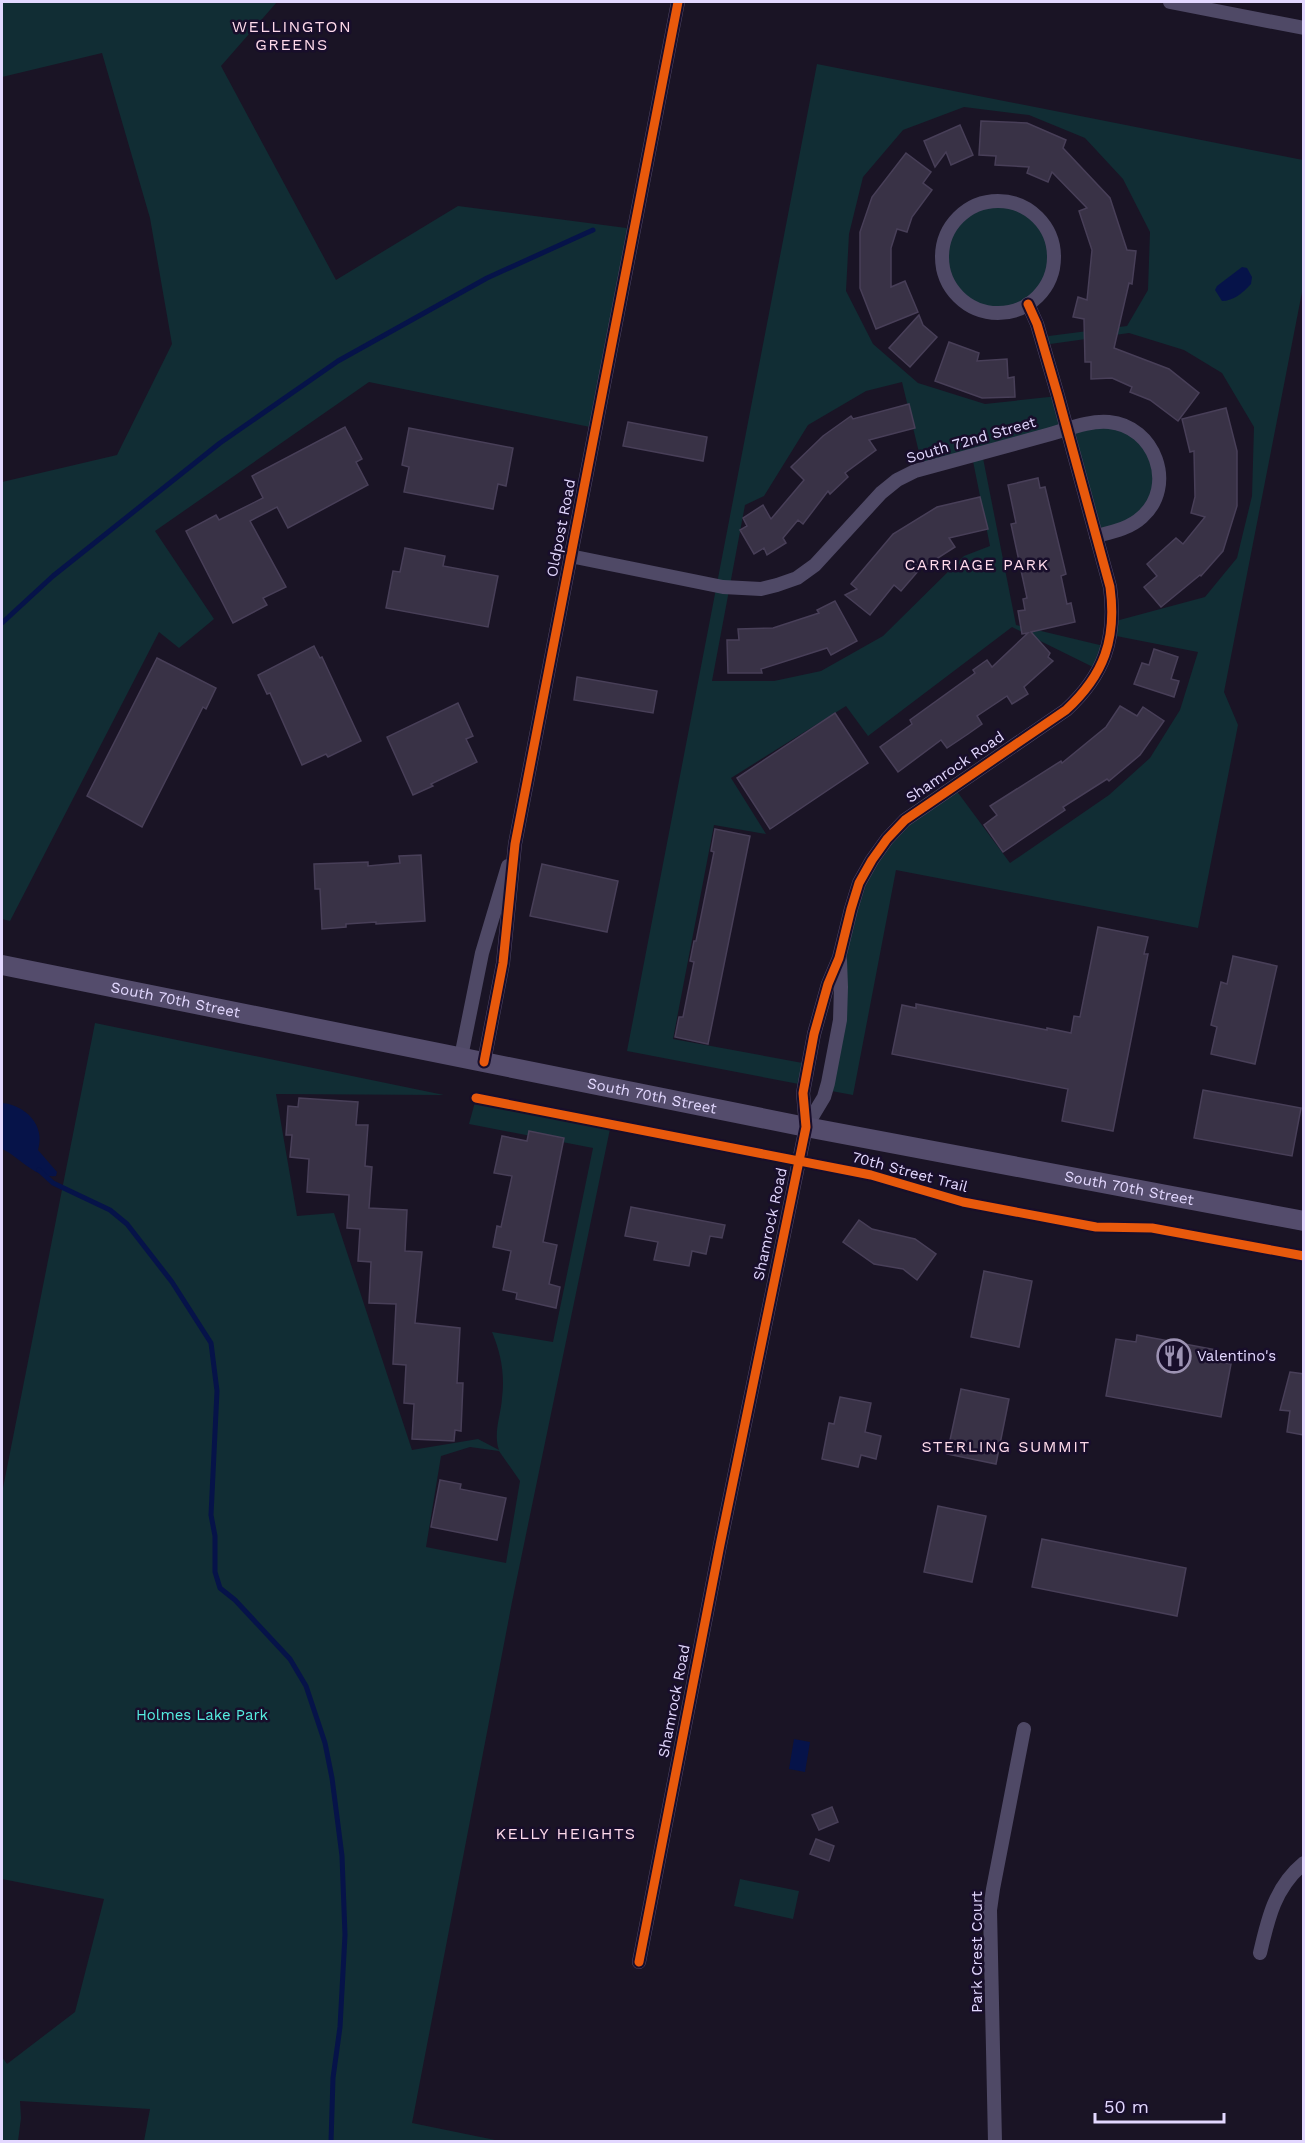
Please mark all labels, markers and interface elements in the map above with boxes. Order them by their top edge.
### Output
district label: WELLINGTON GREENS [232,17,352,54]
street label: South 72nd Street [904,413,1039,467]
street label: Oldpost Road [543,477,579,579]
district label: CARRIAGE PARK [904,555,1050,574]
street label: Shamrock Road [902,727,1008,807]
street label: South 70th Street [109,978,242,1022]
street label: South 70th Street [586,1074,719,1118]
street label: 70th Street Trail [850,1148,970,1196]
street label: Shamrock Road [749,1166,791,1282]
street label: South 70th Street [1063,1167,1196,1209]
restaurant icon: Valentino's [1156,1338,1192,1374]
place label: Valentino's [1197,1347,1276,1365]
district label: STERLING SUMMIT [921,1437,1091,1456]
street label: Shamrock Road [654,1643,694,1759]
park label: Holmes Lake Park [136,1706,269,1724]
district label: KELLY HEIGHTS [496,1824,636,1843]
street label: Park Crest Court [968,1890,986,2013]
scale bar [1095,2086,1224,2124]
text: 50 m [1104,2096,1149,2117]

